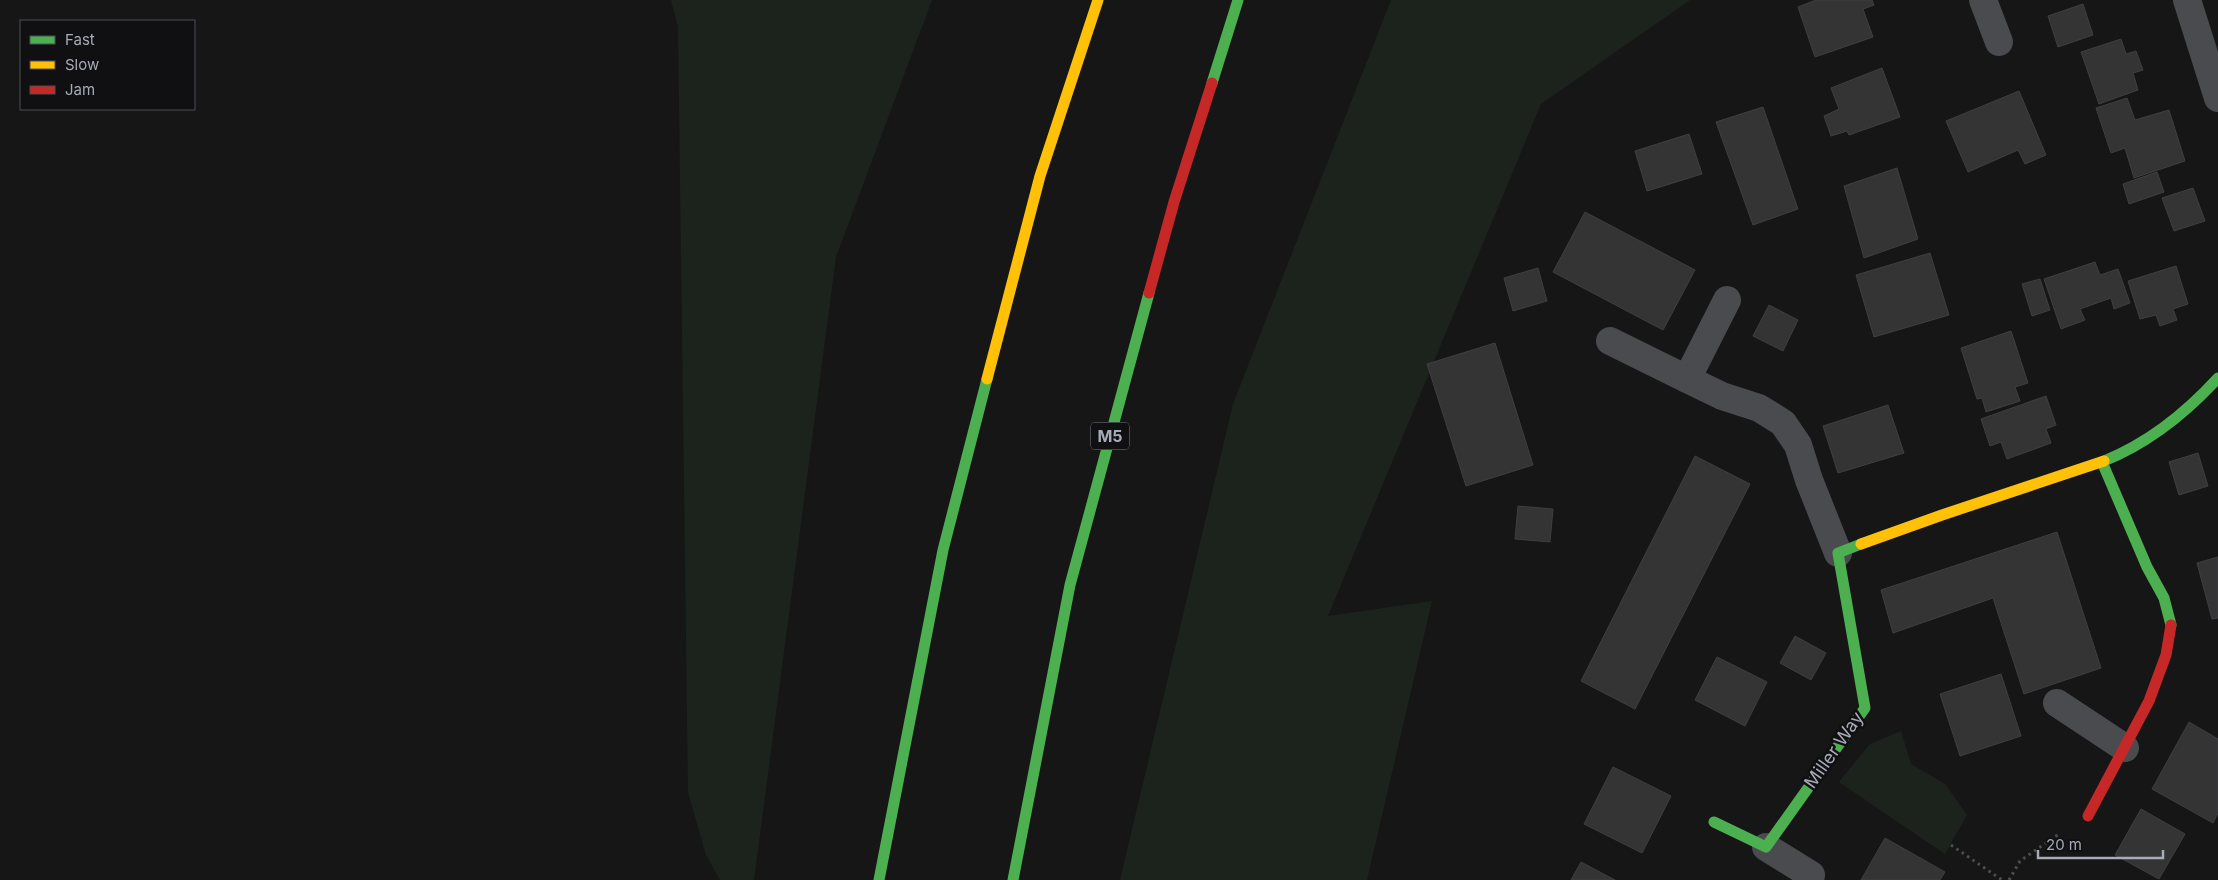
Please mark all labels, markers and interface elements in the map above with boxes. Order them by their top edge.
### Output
legend [20,20,195,110]
text: Fast [65,30,95,49]
text: Slow [65,55,99,74]
text: Jam [65,80,95,99]
road number: M5 [1091,422,1129,450]
street label: Miller Way [1800,707,1868,792]
scale bar [2038,828,2163,860]
text: 20 m [2046,835,2082,854]

